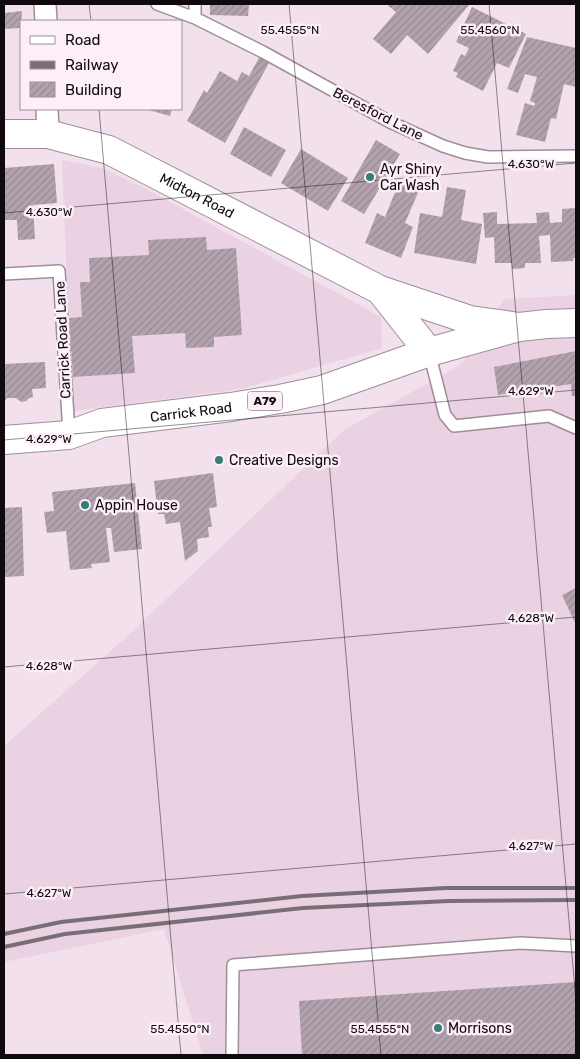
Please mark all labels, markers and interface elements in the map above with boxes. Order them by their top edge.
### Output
legend [20,20,182,110]
text: 55.4555°N [261,23,319,37]
text: 55.4560°N [460,23,520,37]
text: Road [65,31,101,49]
text: Railway [65,56,119,74]
text: Building [65,81,122,99]
street label: Beresford Lane [330,84,426,144]
text: 4.630°W [508,157,555,171]
place label: Ayr Shiny Car Wash [380,161,442,194]
street label: Midton Road [157,169,237,222]
marker: Ayr Shiny Car Wash [364,171,376,183]
text: 4.630°W [26,205,73,219]
street label: Carrick Road Lane [51,281,75,399]
text: 4.629°W [508,384,554,398]
road number: A79 [248,392,282,411]
street label: Carrick Road [149,398,233,425]
text: 4.629°W [26,432,72,446]
place label: Creative Designs [229,452,339,469]
marker: Creative Designs [213,454,225,466]
place label: Appin House [95,497,178,514]
marker: Appin House [79,499,91,511]
text: 4.628°W [508,611,555,625]
text: 4.628°W [26,659,73,673]
text: 4.627°W [509,839,554,853]
text: 4.627°W [27,886,72,900]
place label: Morrisons [448,1020,512,1037]
text: 55.4550°N [150,1022,210,1036]
text: 55.4555°N [351,1022,409,1036]
marker: Morrisons [432,1022,444,1034]

